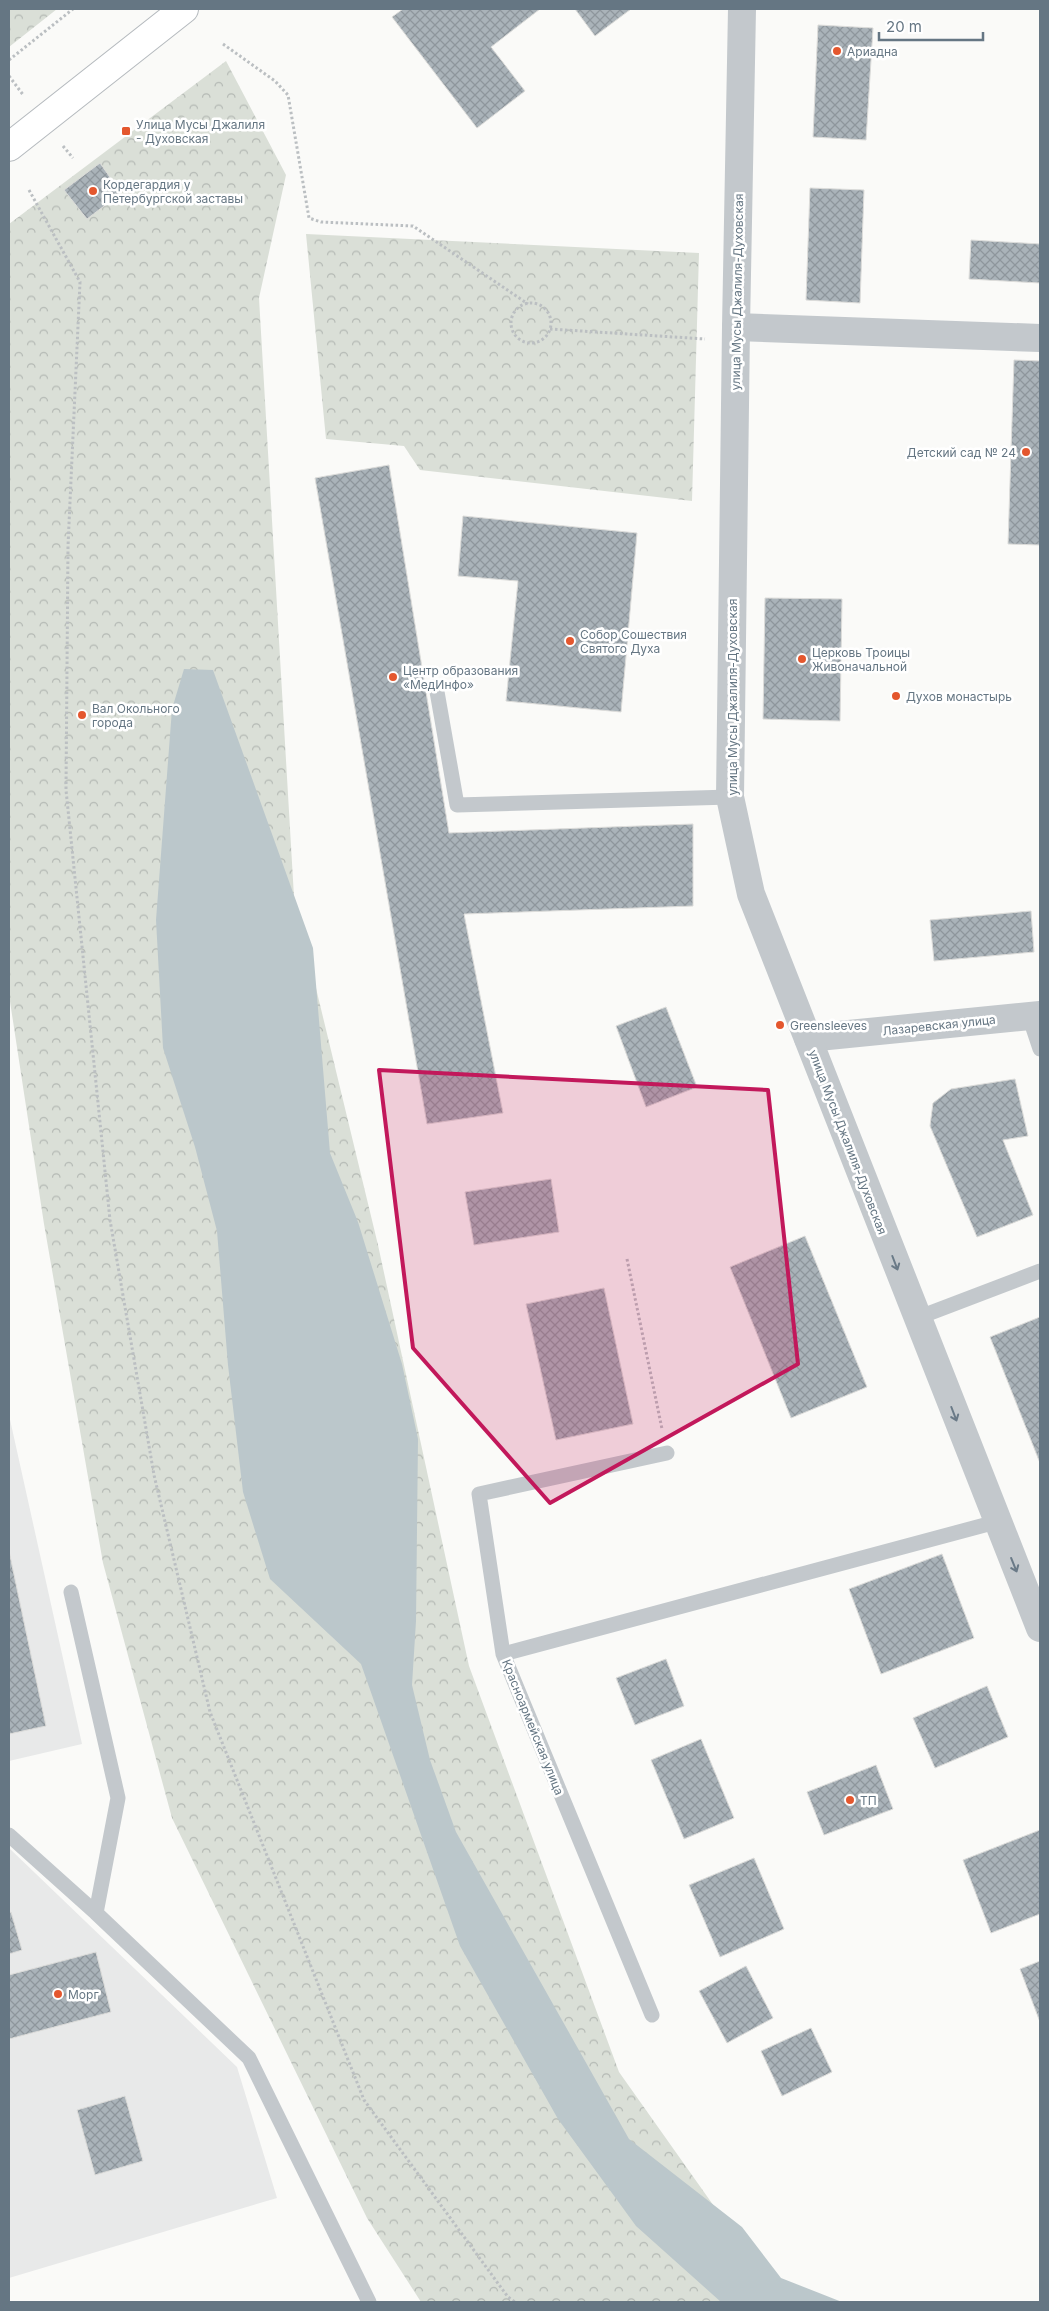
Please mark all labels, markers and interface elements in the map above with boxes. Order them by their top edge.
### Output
scale bar [879,10,983,42]
text: 20 m [886,17,922,36]
place label: Ариадна [847,44,898,59]
marker: Ариадна [831,45,843,57]
place label: Улица Мусы Джалиля - Духовская [136,117,265,146]
marker: Улица Мусы Джалиля - Духовская [120,125,132,137]
place label: Кордегардия у Петербургской заставы [103,177,243,206]
marker: Кордегардия у Петербургской заставы [87,185,99,197]
street label: улица Мусы Джалиля-Духовская [728,193,746,391]
place label: Детский сад № 24 [907,445,1016,460]
marker: Детский сад № 24 [1020,446,1032,458]
street label: улица Мусы Джалиля-Духовская [725,599,740,795]
place label: Собор Сошествия Святого Духа [580,627,687,656]
marker: Собор Сошествия Святого Духа [564,635,576,647]
place label: Церковь Троицы Живоначальной [812,645,910,674]
marker: Церковь Троицы Живоначальной [796,653,808,665]
place label: Центр образования «МедИнфо» [403,663,518,692]
marker: Центр образования «МедИнфо» [387,671,399,683]
place label: Духов монастырь [906,689,1012,704]
marker: Духов монастырь [890,690,902,702]
place label: Вал Окольного города [92,701,180,730]
marker: Вал Окольного города [76,709,88,721]
street label: Лазаревская улица [882,1012,996,1038]
place label: Greensleeves [790,1018,867,1033]
marker: Greensleeves [774,1019,786,1031]
street label: улица Мусы Джалиля-Духовская [806,1047,890,1237]
one-way arrow [891,1255,900,1270]
one-way arrow [950,1406,959,1421]
one-way arrow [1010,1557,1020,1572]
street label: Красноармейская улица [499,1657,567,1797]
place label: ТП [860,1793,877,1808]
marker: ТП [844,1794,856,1806]
place label: Морг [68,1987,99,2002]
marker: Морг [52,1988,64,2000]

